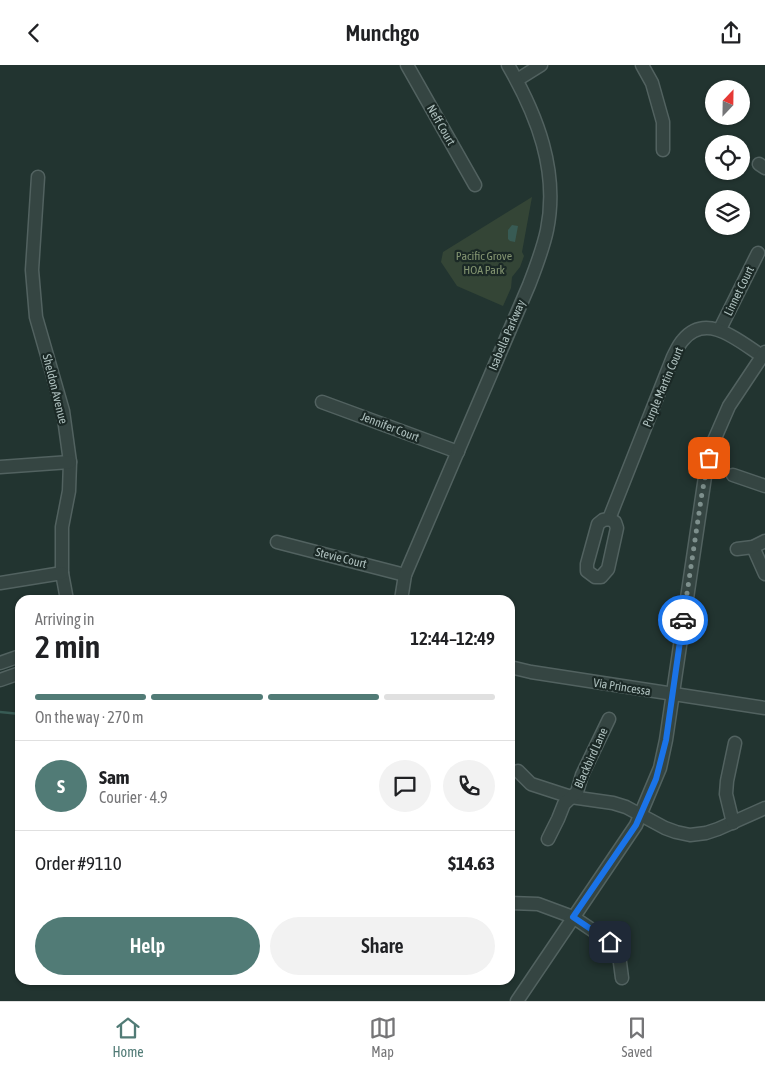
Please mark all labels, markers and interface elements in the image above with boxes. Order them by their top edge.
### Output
icon: back [20,19,48,47]
icon: share [717,19,745,47]
text: Munchgo [345,20,420,46]
north arrow [705,80,750,125]
map controls [705,80,750,235]
street label: Neff Court [424,102,458,148]
button: locate [705,135,750,180]
button: layers [705,190,750,235]
park label: Pacific Grove HOA Park [456,249,512,277]
street label: Linnet Court [721,263,757,318]
street label: Isabella Parkway [486,298,528,372]
street label: Purple Martin Court [640,344,686,429]
street label: Sheldon Avenue [40,353,70,425]
street label: Jennifer Court [359,409,422,445]
pin [688,437,730,479]
icon: bag [695,444,723,472]
street label: Stevie Court [314,545,369,571]
courier [658,595,708,645]
icon: car [669,606,697,634]
text: Arriving in [35,610,95,628]
text: 12:44–12:49 [410,627,495,649]
text: 2 min [35,628,100,665]
street label: Via Princessa [592,676,652,698]
text: On the way · 270 m [35,708,144,726]
street label: Blackbird Lane [571,725,611,791]
button: chat [379,760,431,812]
button: phone [443,760,495,812]
text: Sam [99,766,130,788]
text: S [57,775,65,797]
text: Courier · 4.9 [99,788,168,806]
text: Order #9110 [35,852,122,874]
text: $14.63 [448,852,495,874]
button: Help [35,917,260,975]
button: Share [270,917,495,975]
pin [589,921,631,963]
icon: home [596,928,624,956]
tab: Home [112,1014,144,1060]
tab: Map [369,1014,397,1060]
tab: Saved [622,1014,652,1060]

